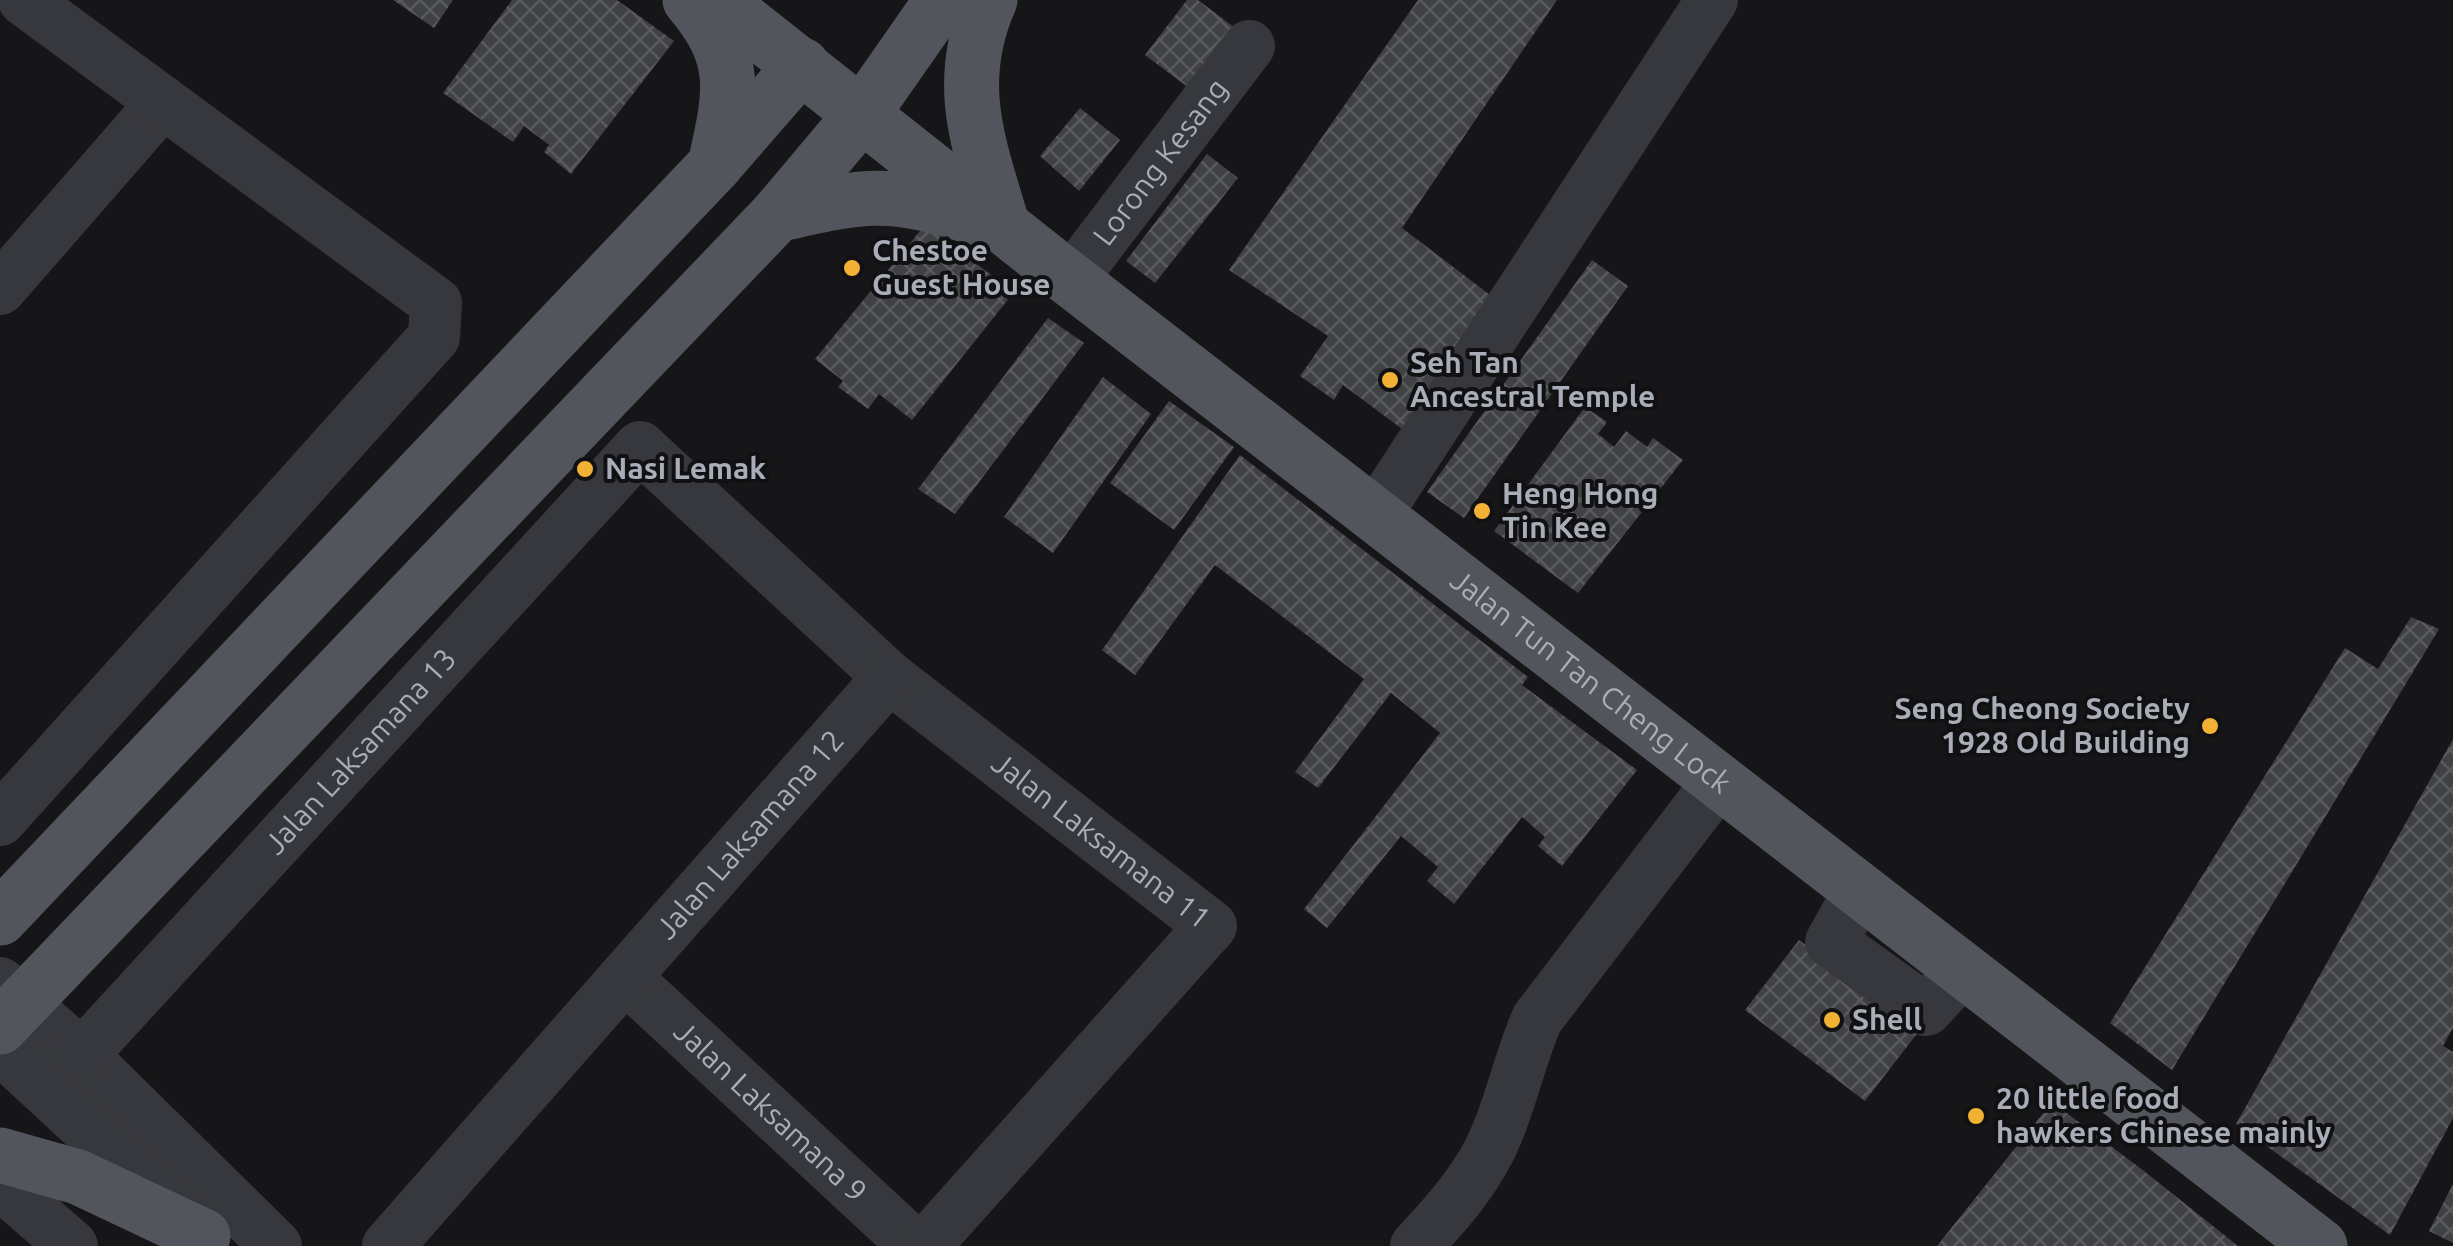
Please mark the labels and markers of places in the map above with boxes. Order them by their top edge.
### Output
place label: Chestoe Guest House [872,233,1051,301]
marker: Chestoe Guest House [841,257,863,279]
place label: Seh Tan Ancestral Temple [1410,345,1655,413]
marker: Seh Tan Ancestral Temple [1379,369,1401,391]
place label: Nasi Lemak [605,451,766,485]
marker: Nasi Lemak [574,458,596,480]
place label: Heng Hong Tin Kee [1502,476,1658,544]
marker: Heng Hong Tin Kee [1471,500,1493,522]
place label: Seng Cheong Society 1928 Old Building [1894,691,2190,759]
marker: Seng Cheong Society 1928 Old Building [2199,715,2221,737]
place label: Shell [1852,1002,1922,1036]
marker: Shell [1821,1009,1843,1031]
place label: 20 little food hawkers Chinese mainly [1996,1081,2331,1149]
marker: 20 little food hawkers Chinese mainly [1965,1105,1987,1127]

